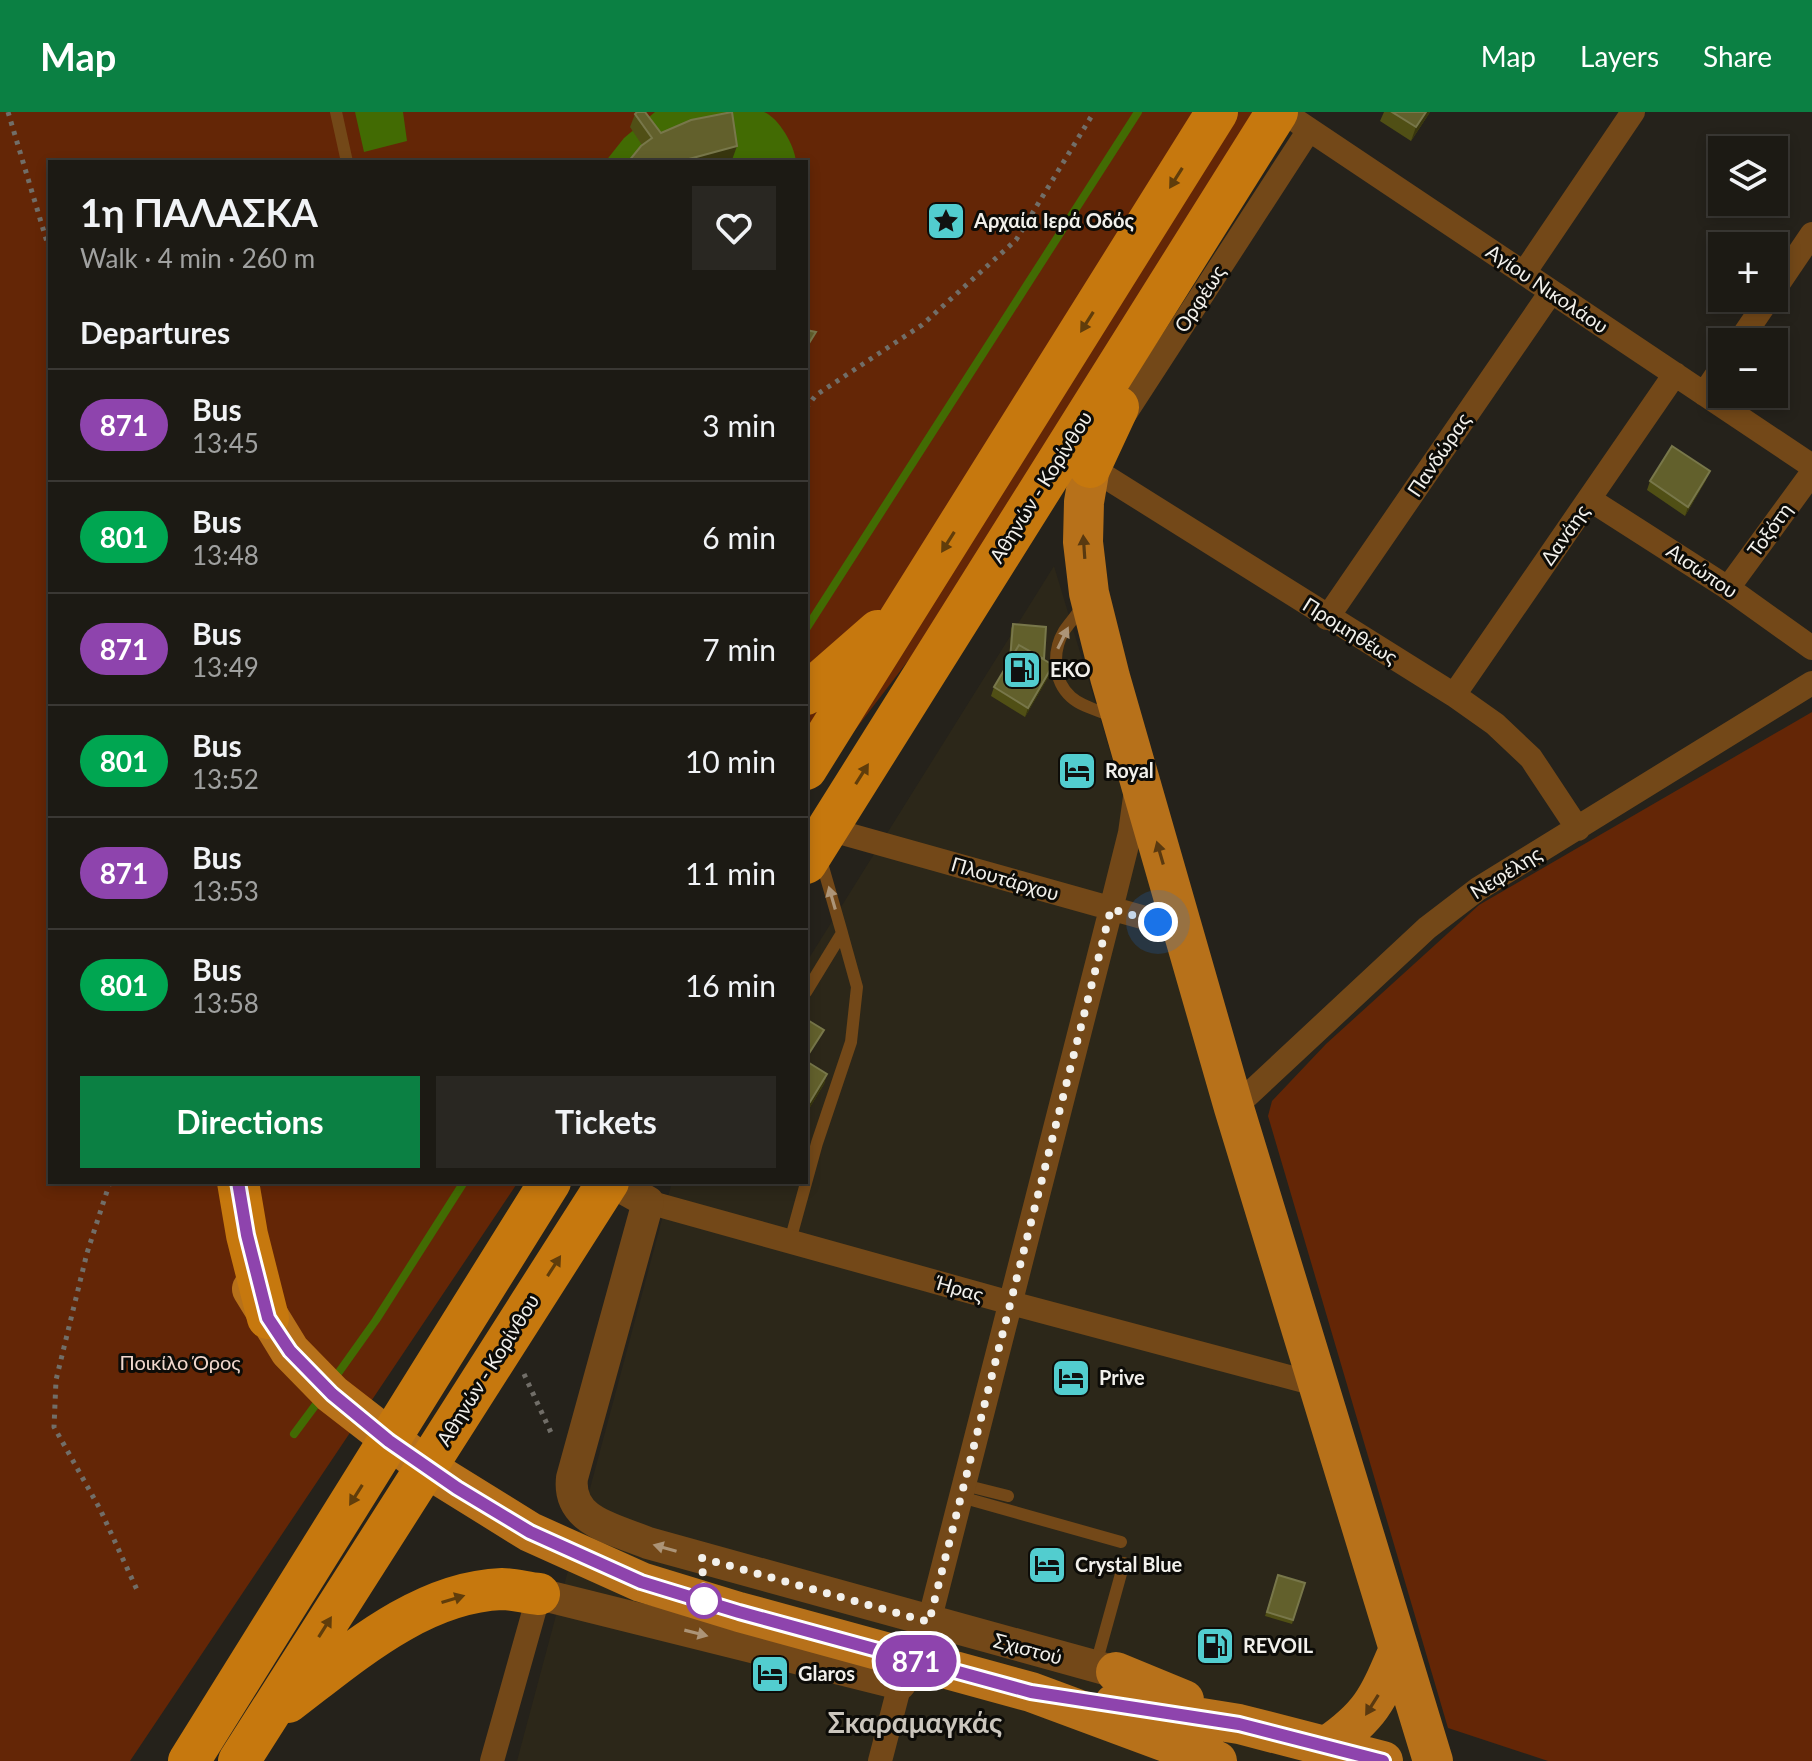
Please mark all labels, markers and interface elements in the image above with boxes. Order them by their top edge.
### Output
text: Map [40,33,116,79]
text: Map [1481,39,1536,73]
text: Layers [1580,39,1659,73]
text: Share [1703,39,1772,73]
map controls [1708,136,1788,408]
button: layers [1708,136,1788,216]
one-way arrow [1169,168,1184,189]
button: heart [692,186,776,270]
text: 1η ΠΑΛΑΣΚΑ [80,189,318,235]
place icon: Αρχαία Ιερά Οδός [925,200,967,242]
place label: Αρχαία Ιερά Οδός [973,208,1134,232]
button: + [1708,232,1788,312]
street label: Αγίου Νικολάου [1482,239,1613,338]
text: Walk · 4 min · 260 m [80,242,315,274]
street label: Ορφέως [1169,260,1230,337]
one-way arrow [1079,312,1094,333]
text: Departures [80,314,230,350]
button: − [1708,328,1788,408]
text: Bus [192,391,242,427]
street label: Αθηνών - Κορίνθου [984,406,1097,567]
text: 3 min [702,407,776,443]
text: 871 [100,408,148,442]
street label: Πανδώρας [1402,408,1475,501]
text: 13:45 [192,427,259,459]
street label: Τοξότη [1742,498,1797,561]
street label: Δανάης [1535,500,1594,569]
text: Bus [192,503,242,539]
text: 6 min [702,519,776,555]
text: 801 [100,520,148,554]
one-way arrow [941,531,955,553]
one-way arrow [1077,534,1090,559]
street label: Αισώπου [1663,538,1743,603]
text: 13:48 [192,539,259,571]
street label: Προμηθέως [1299,592,1402,669]
text: Bus [192,615,242,651]
one-way arrow [1056,626,1070,649]
text: 7 min [702,631,776,667]
text: 871 [100,632,148,666]
fuel station icon: EKO [1001,649,1043,691]
text: 13:49 [192,651,259,683]
place label: EKO [1050,657,1091,681]
text: Bus [192,727,242,763]
text: 10 min [685,743,776,779]
text: 801 [100,744,148,778]
hotel icon: Royal [1056,750,1098,792]
place label: Royal [1105,758,1154,782]
text: 13:52 [192,763,259,795]
one-way arrow [855,763,870,784]
text: Bus [192,839,242,875]
one-way arrow [1153,841,1166,865]
street label: Νεφέλης [1466,841,1545,903]
street label: Πλουτάρχου [949,851,1062,905]
text: 11 min [685,855,776,891]
text: 871 [100,856,148,890]
text: 13:53 [192,875,259,907]
one-way arrow [825,885,838,909]
your location [1138,902,1178,942]
text: Bus [192,951,242,987]
text: 16 min [685,967,776,1003]
text: 801 [100,968,148,1002]
text: 13:58 [192,987,259,1019]
button: Directions [80,1076,420,1168]
button: Tickets [436,1076,776,1168]
one-way arrow [547,1255,561,1277]
street label: Ήρας [932,1269,986,1306]
street label: Αθηνών - Κορίνθου [431,1289,544,1450]
park label: Ποικίλο Όρος [119,1350,241,1374]
hotel icon: Prive [1050,1357,1092,1399]
place label: Prive [1099,1365,1145,1389]
one-way arrow [349,1484,363,1506]
one-way arrow [653,1541,678,1553]
hotel icon: Crystal Blue [1026,1544,1068,1586]
place label: Crystal Blue [1075,1552,1182,1576]
unlabelled marker [687,1584,721,1618]
one-way arrow [441,1592,465,1605]
one-way arrow [317,1616,331,1638]
fuel station icon: REVOIL [1194,1625,1236,1667]
street label: Σχιστού [991,1627,1065,1669]
one-way arrow [683,1628,708,1640]
place label: REVOIL [1243,1633,1314,1657]
line badge: 871 [870,1635,962,1687]
text: 871 [892,1644,940,1678]
hotel icon: Glaros [749,1653,791,1695]
place label: Glaros [798,1661,855,1685]
one-way arrow [1366,1694,1380,1716]
district label: Σκαραμαγκάς [828,1705,1002,1739]

